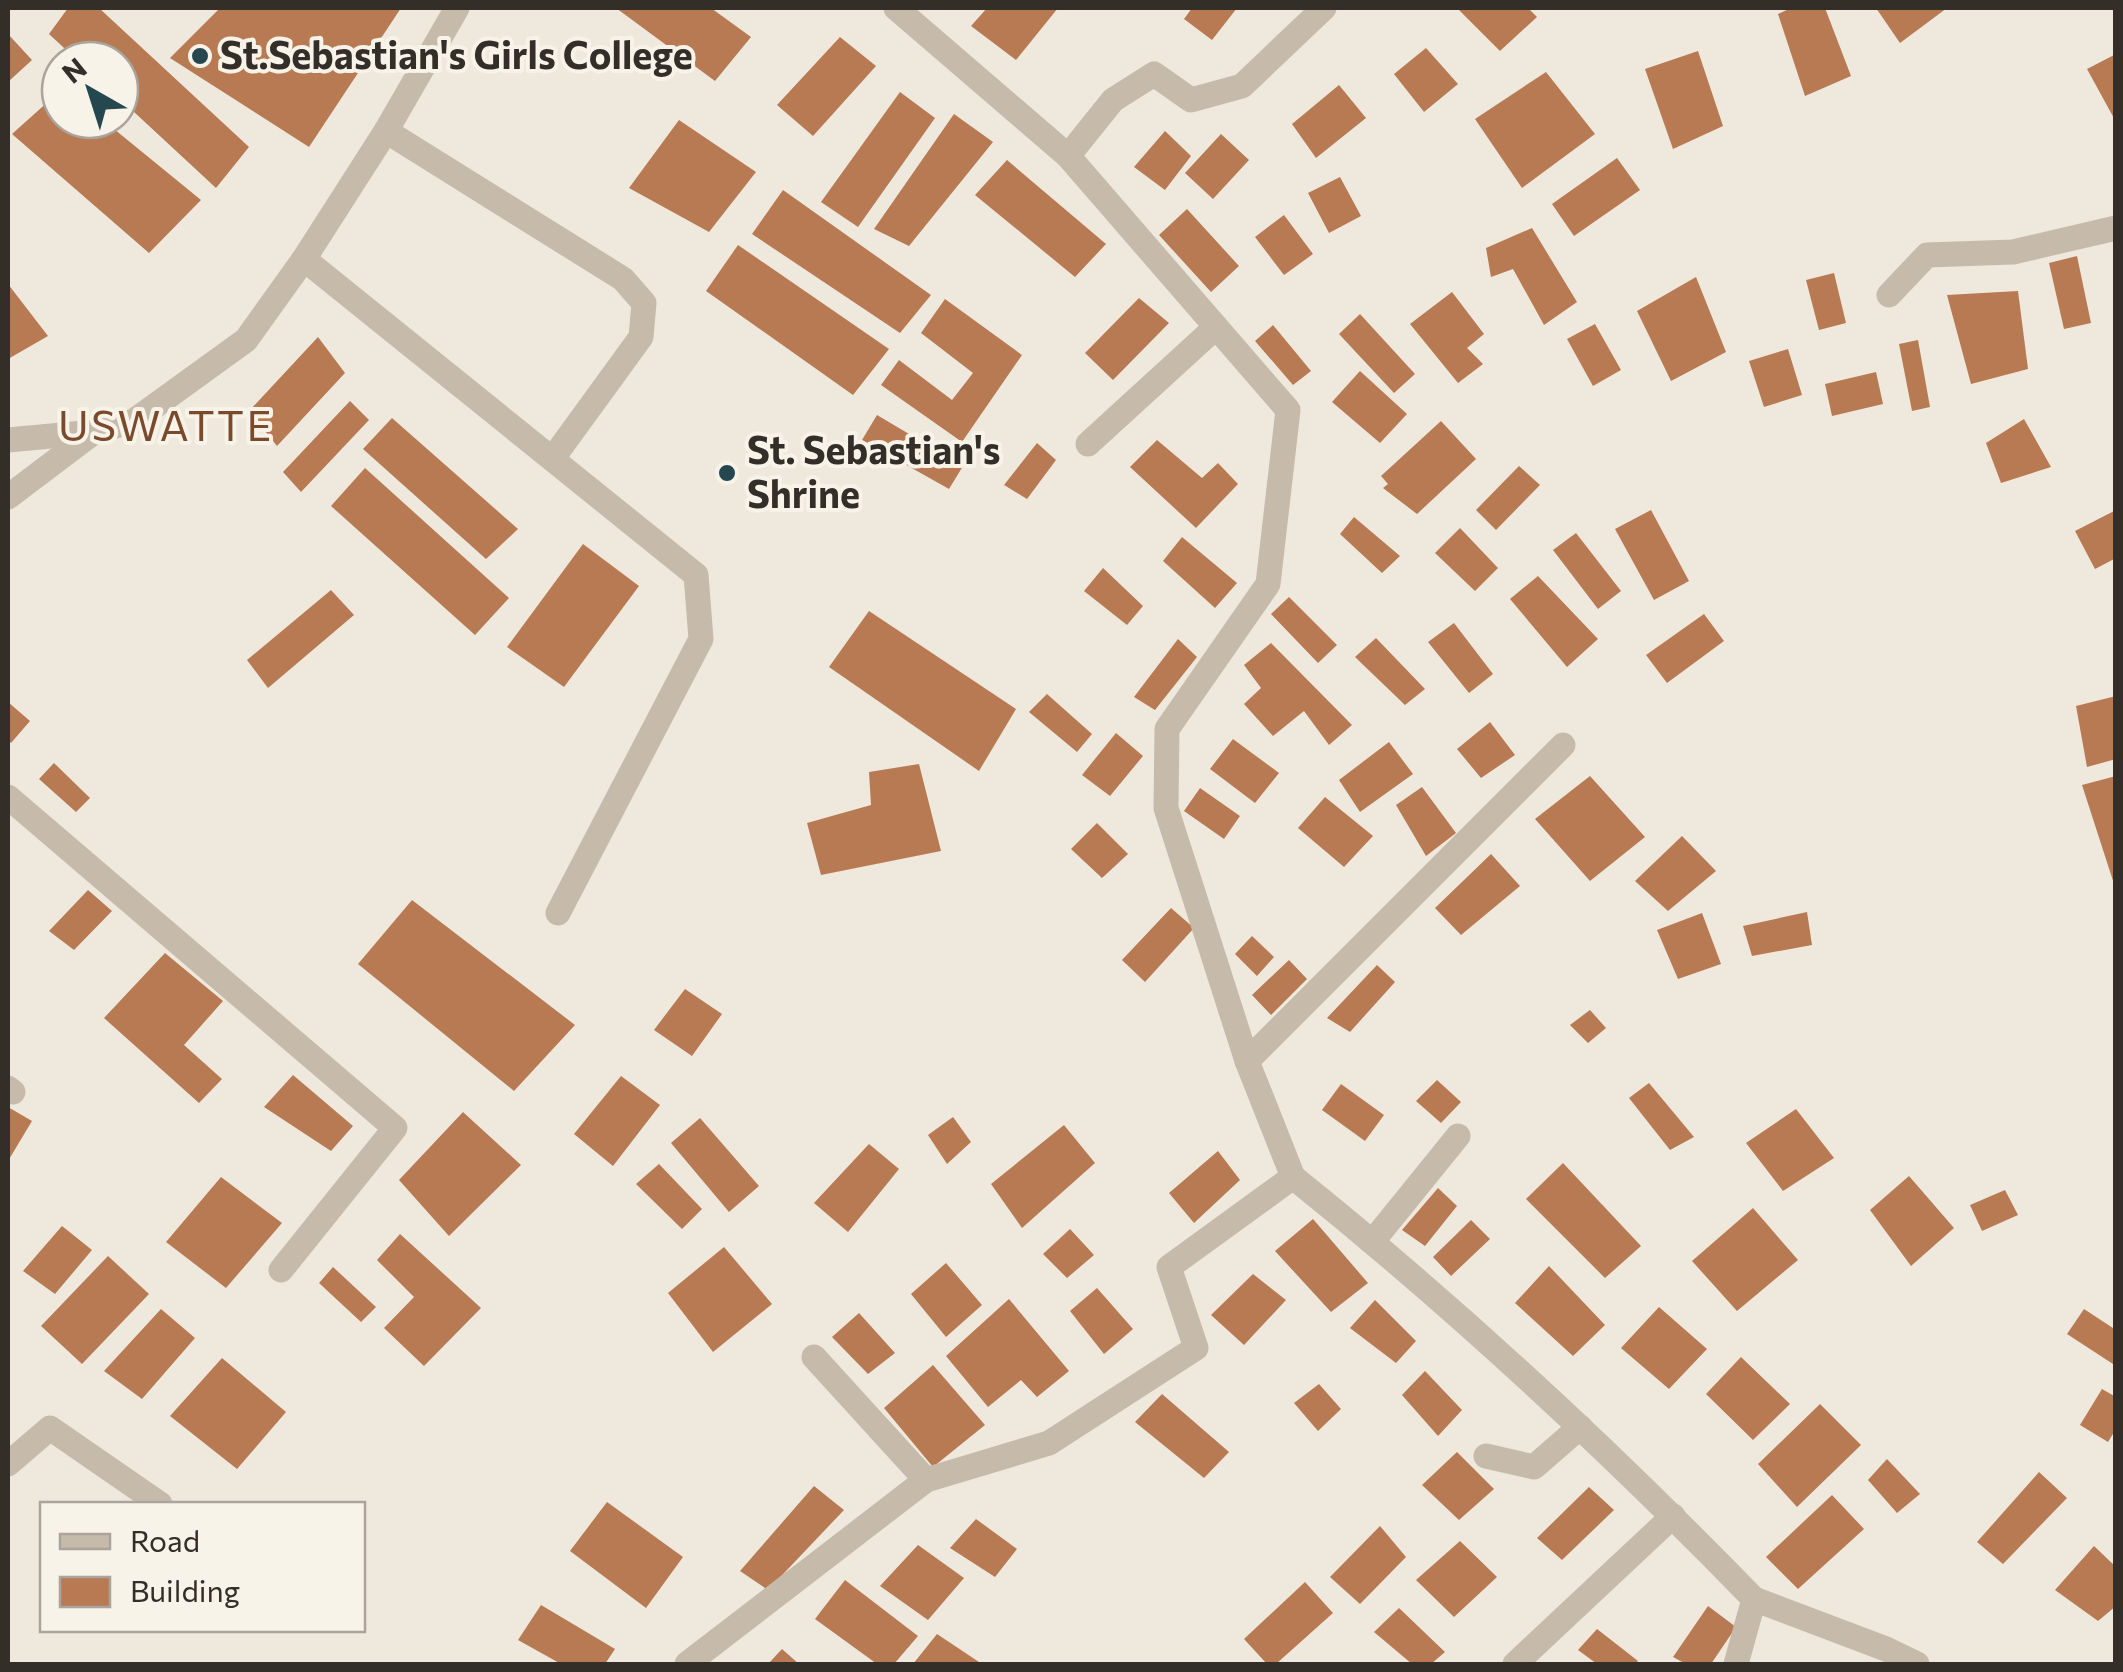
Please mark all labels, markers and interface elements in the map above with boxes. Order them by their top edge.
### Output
place label: St.Sebastian's Girls College [220,30,693,77]
north arrow [40,40,140,140]
marker: St.Sebastian's Girls College [189,45,211,67]
text: N [55,50,92,90]
district label: USWATTE [58,398,274,450]
place label: St. Sebastian's Shrine [747,425,1001,516]
marker: St. Sebastian's Shrine [716,462,738,484]
legend [40,1502,365,1632]
text: Road [130,1521,200,1558]
text: Building [130,1571,240,1608]

